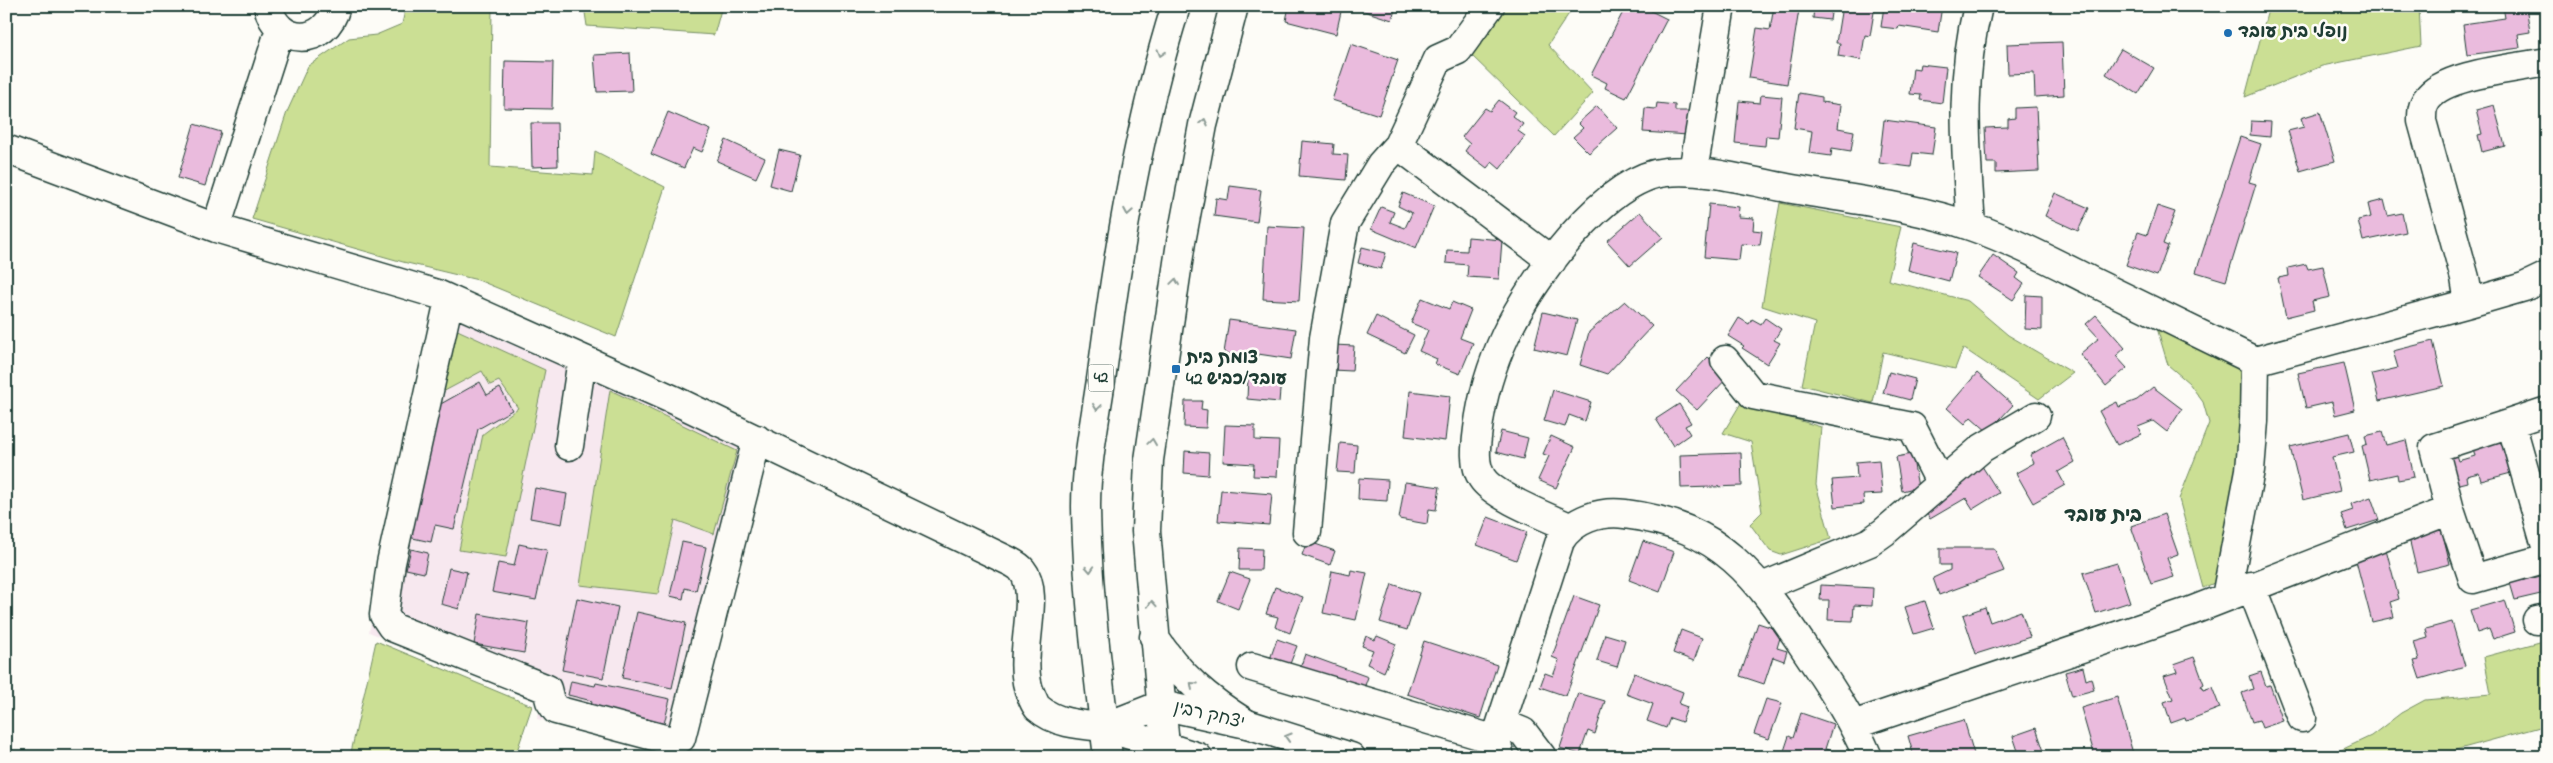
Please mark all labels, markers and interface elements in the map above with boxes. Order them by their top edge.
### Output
place label: נופלי בית עובד [2238,20,2348,46]
marker: נופלי בית עובד [2222,27,2234,39]
one-way arrow [1157,48,1167,56]
one-way arrow [1198,117,1209,126]
one-way arrow [1124,207,1134,216]
one-way arrow [1170,277,1180,286]
place label: צומת בית עובד/כביש 42 [1184,346,1287,393]
marker: צומת בית עובד/כביש 42 [1170,363,1182,375]
road number: 42 [1088,364,1114,392]
one-way arrow [1092,403,1103,411]
one-way arrow [1146,438,1156,447]
district label: בית עובד [2064,502,2142,531]
one-way arrow [1085,565,1096,573]
one-way arrow [1146,600,1157,608]
one-way arrow [1190,682,1199,691]
street label: יצחק רבין [1171,695,1247,737]
one-way arrow [1284,733,1293,743]

